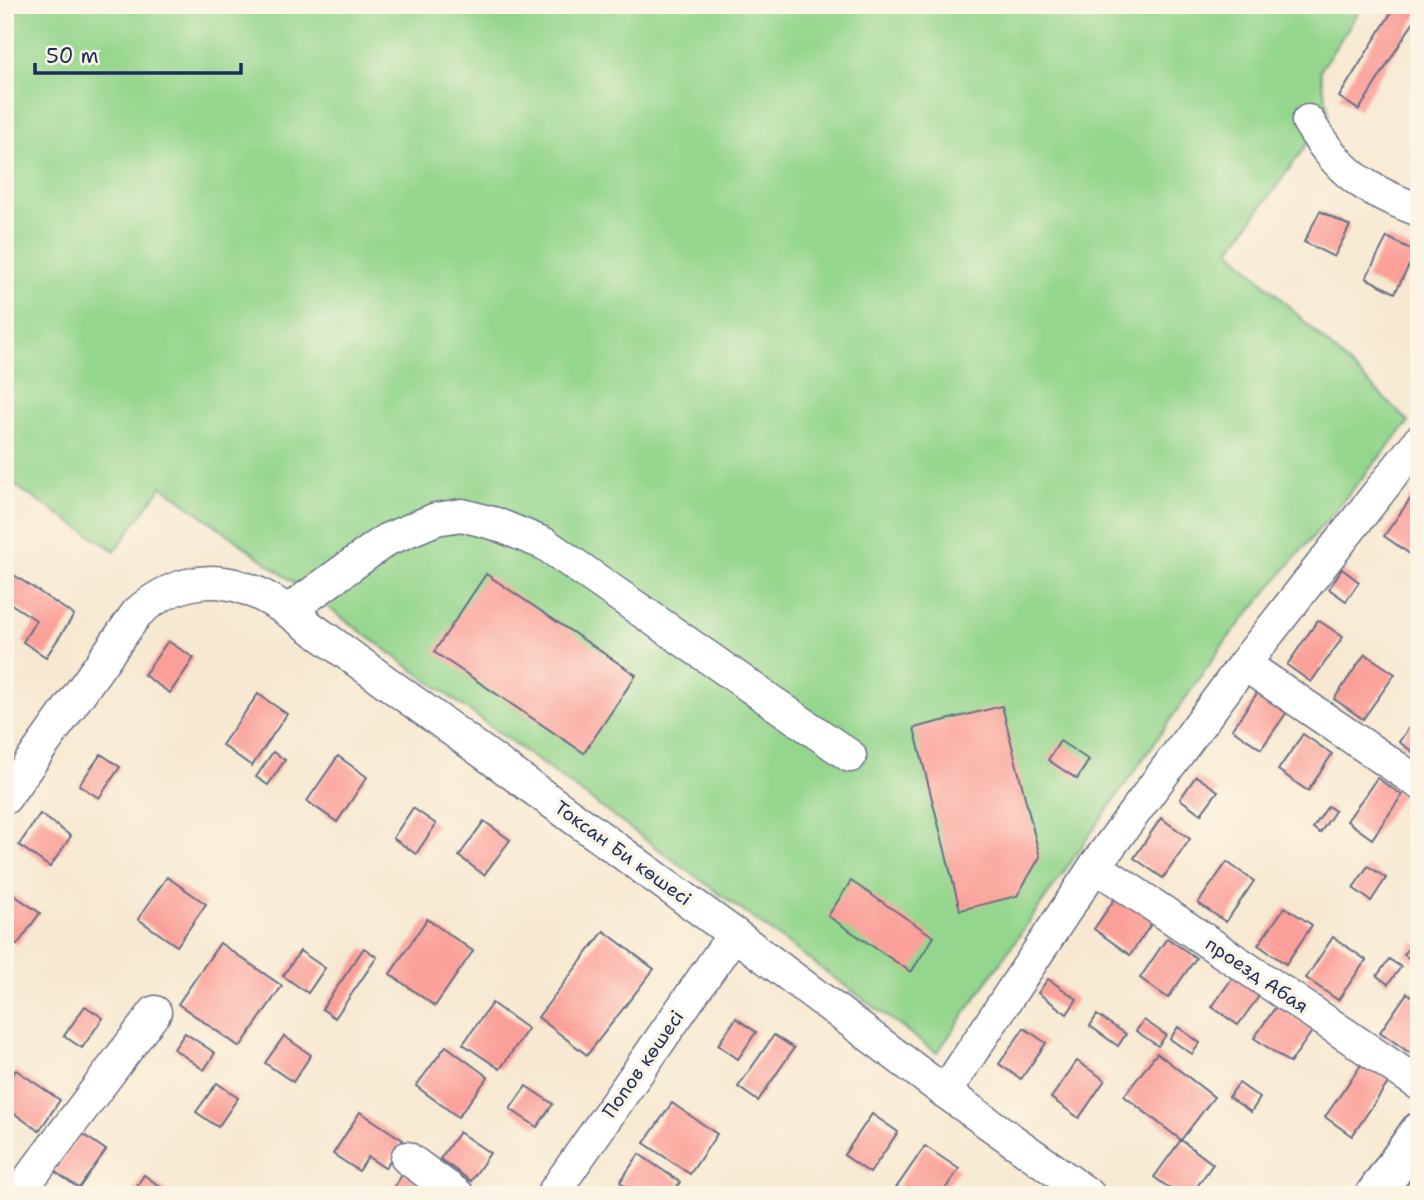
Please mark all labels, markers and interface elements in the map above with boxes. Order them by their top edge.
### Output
scale bar [35,32,242,76]
text: 50 m [46,42,99,70]
street label: Токсан Би көшесі [550,795,696,911]
street label: проезд Абая [1201,931,1313,1019]
street label: Попов көшесі [597,1005,689,1123]

